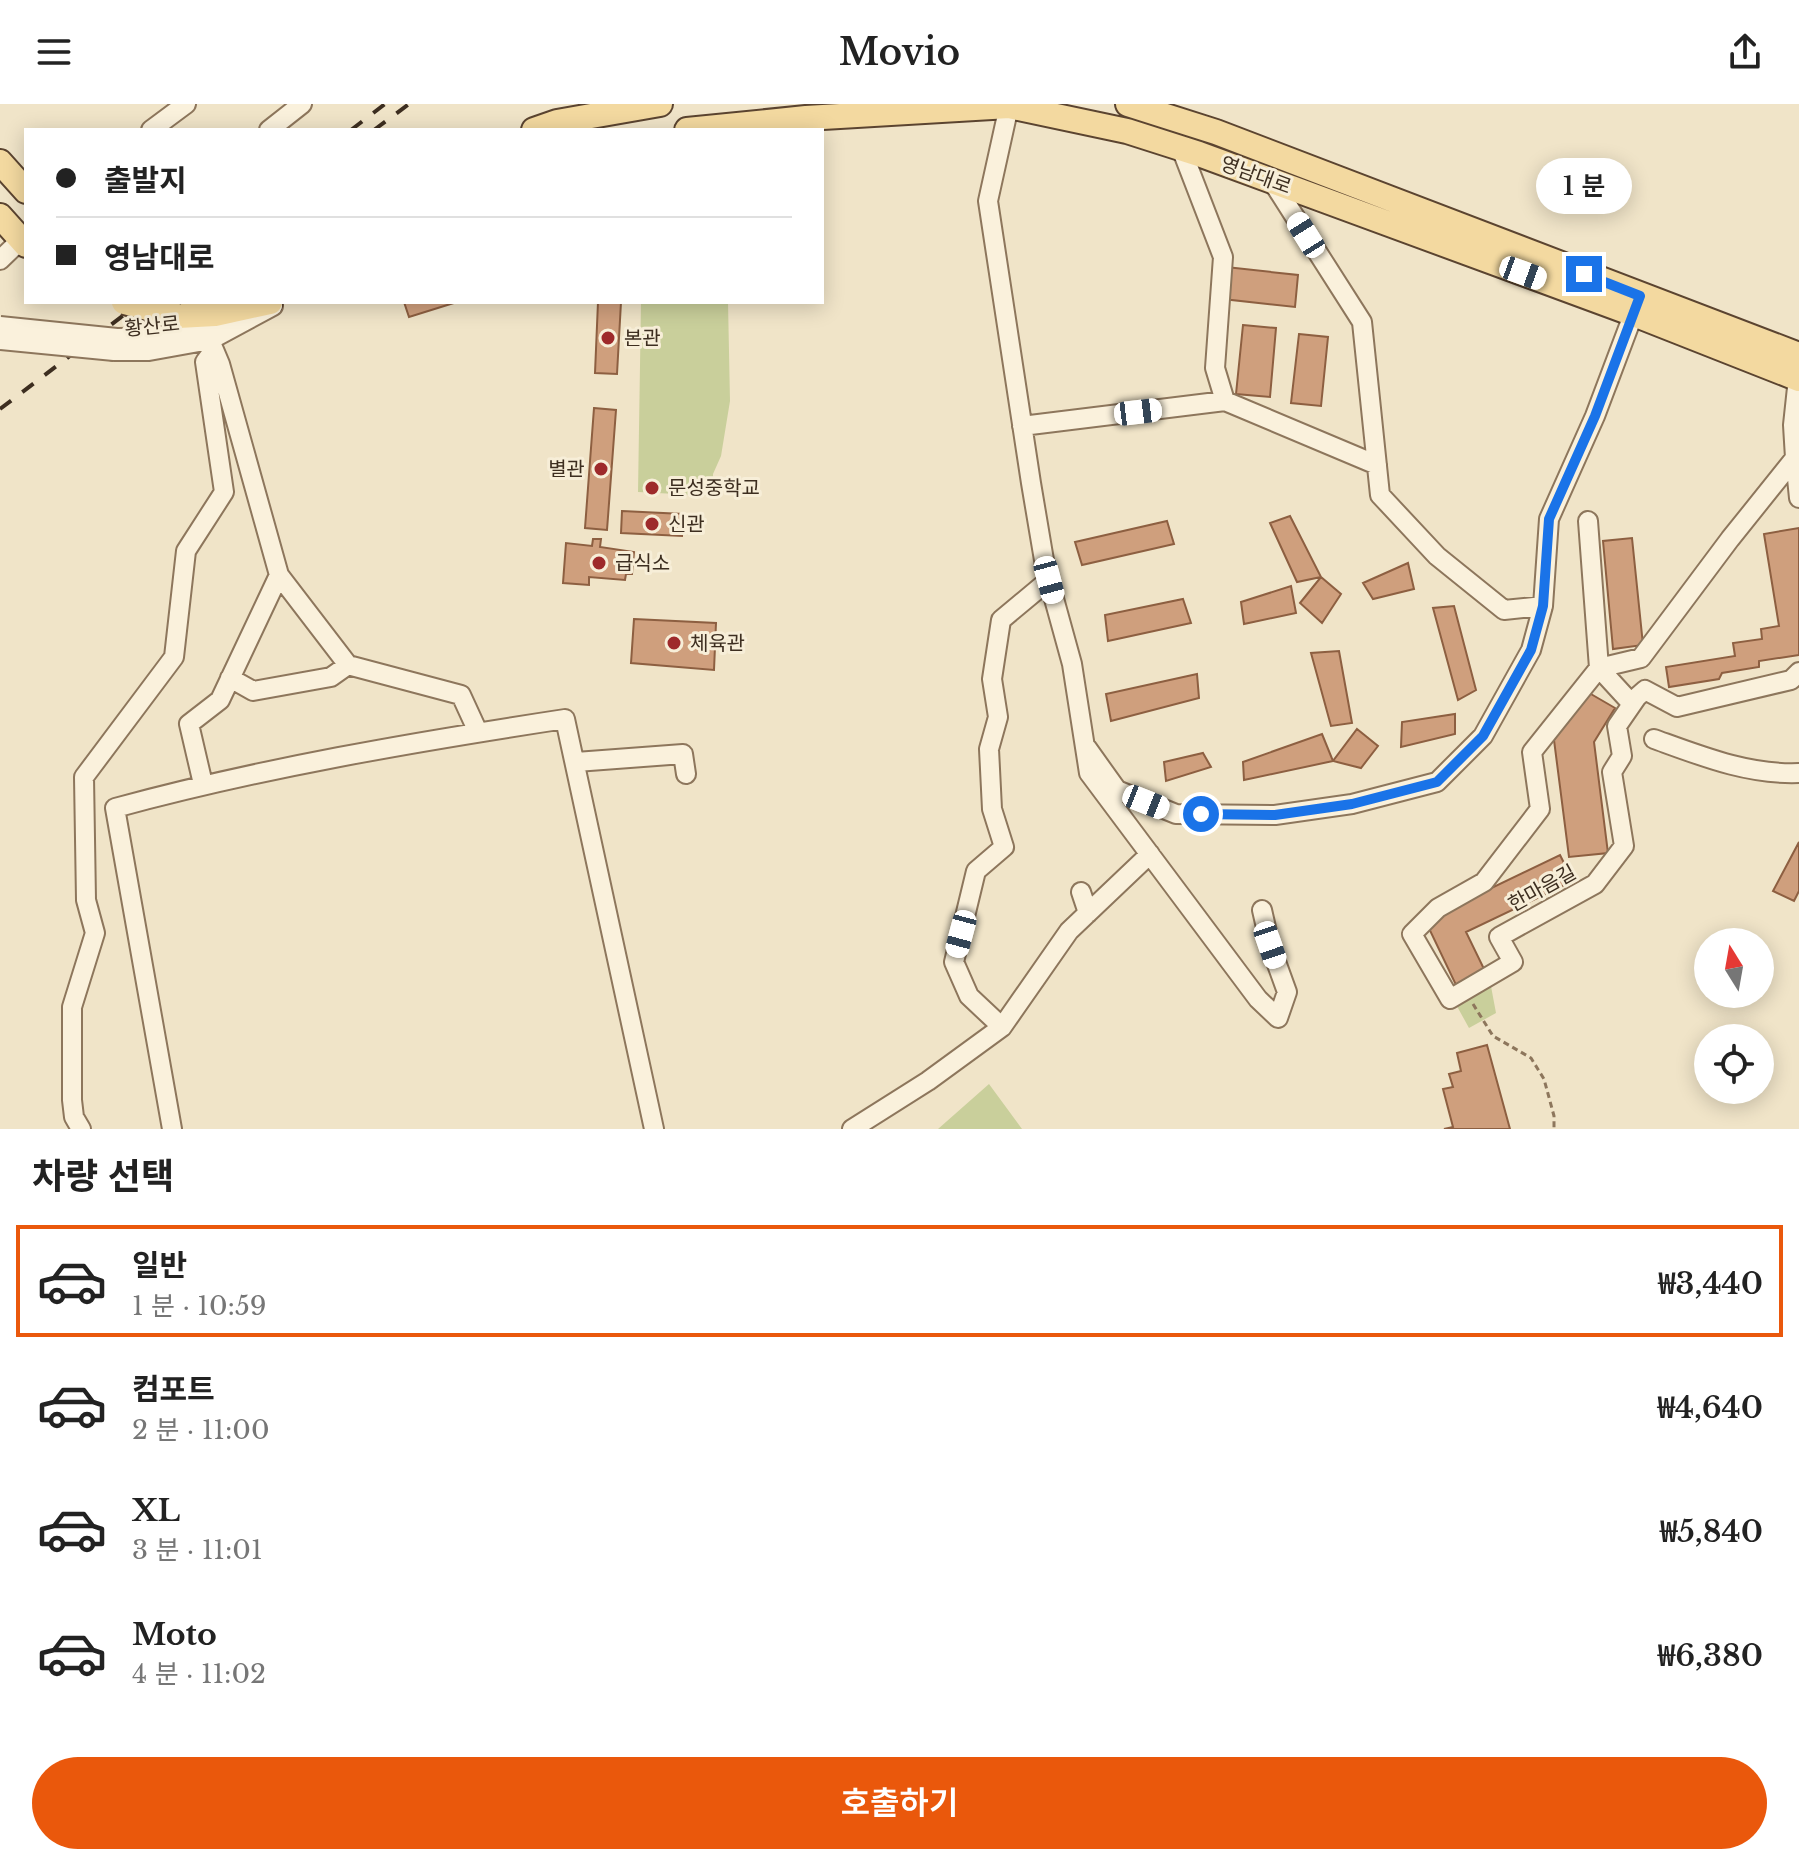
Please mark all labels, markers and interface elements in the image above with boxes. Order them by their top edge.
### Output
icon: menu [32,30,76,74]
text: Movio [839,30,960,75]
icon: share [1723,30,1767,74]
street label: 영남대로 [1217,151,1295,199]
callout: 1 분 [1536,158,1632,214]
text: 출발지 [104,162,187,199]
text: 1 분 [1563,170,1605,202]
car [1283,208,1329,262]
text: 영남대로 [104,239,214,276]
car [1496,254,1550,292]
route end [1566,256,1602,292]
street label: 황산로 [123,311,181,341]
place label: 본관 [624,326,661,350]
marker: 본관 [599,329,617,347]
car [1113,397,1163,427]
place label: 별관 [548,457,585,481]
marker: 별관 [592,460,610,478]
place label: 문성중학교 [668,476,760,500]
marker: 문성중학교 [643,479,661,497]
place label: 신관 [668,512,705,536]
marker: 신관 [643,515,661,533]
place label: 급식소 [615,551,670,575]
marker: 급식소 [590,554,608,572]
car [1031,554,1067,606]
place label: 체육관 [690,631,745,655]
marker: 체육관 [665,634,683,652]
car [1119,782,1173,822]
route start [1183,796,1219,832]
street label: 한마음길 [1504,860,1580,916]
car [943,908,979,960]
car [1251,918,1289,972]
north arrow [1694,928,1774,1008]
map controls [1694,928,1774,1104]
button: locate [1694,1024,1774,1104]
text: 차량 선택 [32,1154,174,1199]
icon: car [36,1245,108,1317]
text: 일반 [132,1247,187,1284]
text: ₩3,440 [1658,1265,1763,1302]
text: 1 분 · 10:59 [132,1290,266,1322]
icon: car [36,1369,108,1441]
text: 컴포트 [132,1371,215,1408]
text: ₩4,640 [1658,1389,1763,1426]
text: 2 분 · 11:00 [132,1414,269,1446]
text: XL [132,1492,180,1529]
icon: car [36,1493,108,1565]
text: ₩5,840 [1660,1513,1763,1550]
text: 3 분 · 11:01 [132,1534,263,1566]
text: Moto [132,1616,217,1653]
icon: car [36,1617,108,1689]
text: ₩6,380 [1658,1637,1763,1674]
text: 4 분 · 11:02 [132,1658,266,1690]
button: 호출하기 [32,1757,1767,1849]

